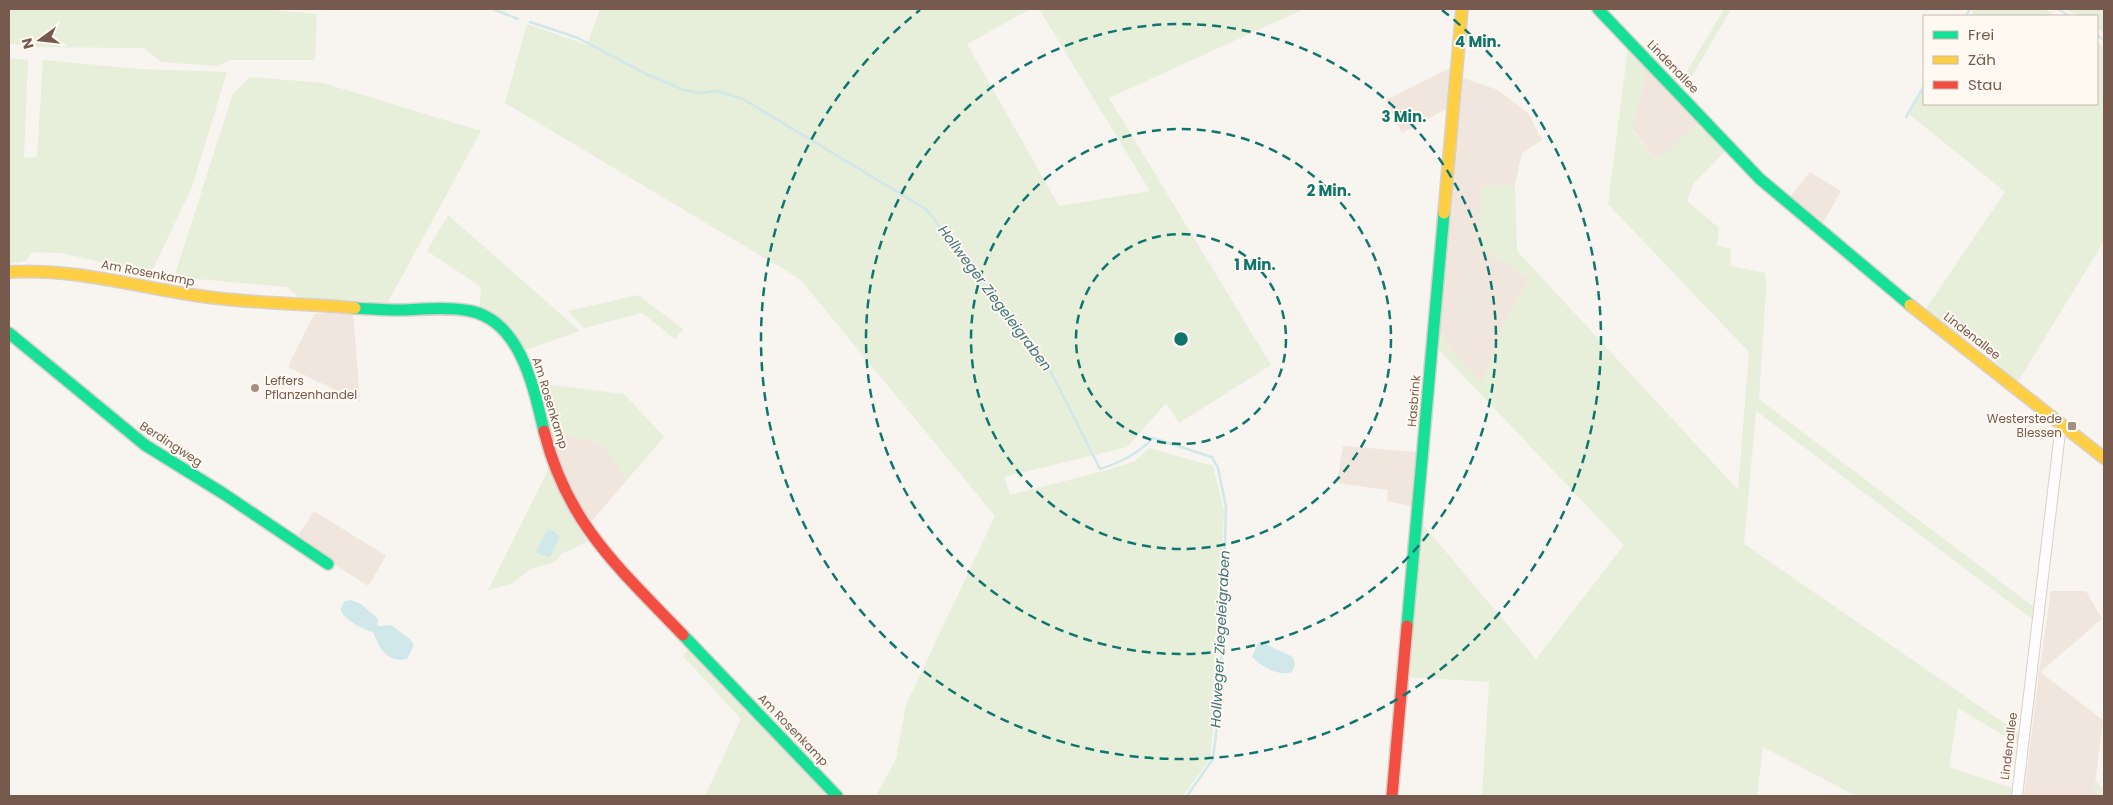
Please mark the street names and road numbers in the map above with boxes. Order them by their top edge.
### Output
street label: Lindenallee [1644,36,1703,97]
street label: Am Rosenkamp [100,255,196,290]
street label: Lindenallee [1940,308,2004,363]
street label: Am Rosenkamp [528,355,572,451]
street label: Hasbrink [1403,373,1424,428]
street label: Berdingweg [137,417,206,470]
street label: Am Rosenkamp [754,690,832,770]
street label: Lindenallee [1996,711,2021,781]

